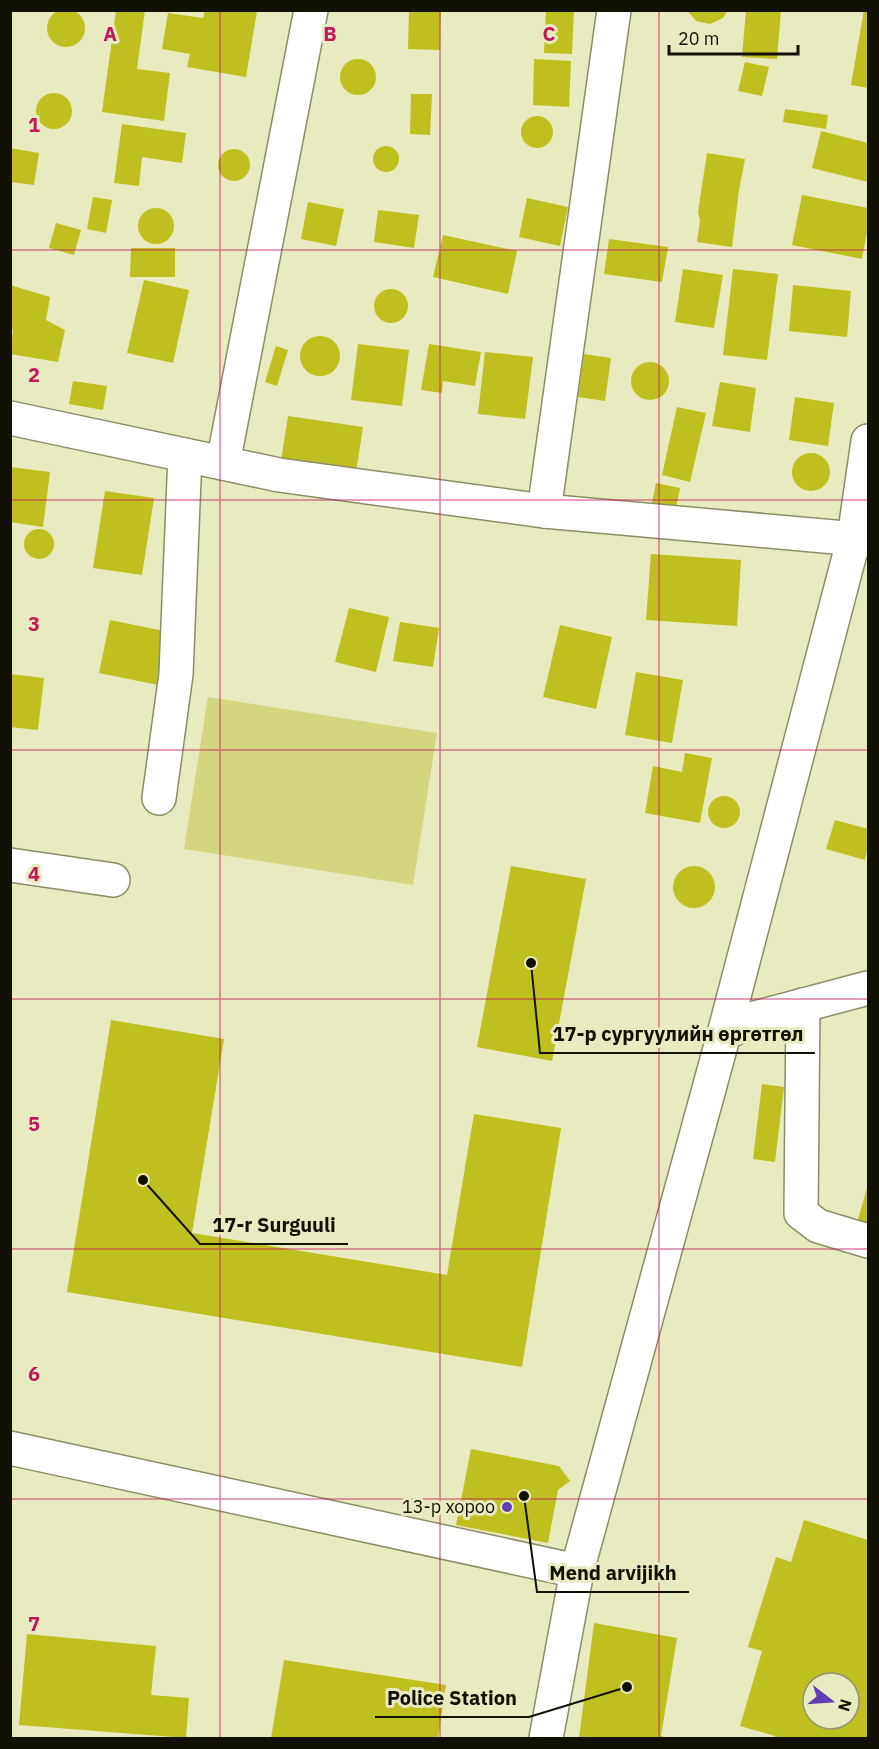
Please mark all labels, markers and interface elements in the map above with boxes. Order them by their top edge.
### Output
scale bar [669,18,798,56]
text: A [103,20,117,47]
text: B [323,20,337,47]
text: C [542,20,556,47]
text: 20 m [678,27,720,50]
text: 1 [28,111,40,138]
text: 2 [28,361,40,388]
text: 3 [28,610,40,637]
text: 4 [28,860,40,887]
callout: 17-р сургуулийн өргөтгөл [540,1015,815,1053]
text: 17-р сургуулийн өргөтгөл [552,1020,804,1047]
text: 5 [28,1110,40,1137]
callout: 17-r Surguuli [200,1206,348,1244]
text: 17-r Surguuli [212,1211,336,1238]
text: 6 [28,1360,40,1387]
place label: 13-р хороо [402,1495,495,1518]
marker: 13-р хороо [500,1500,514,1514]
callout: Mend arvijikh [537,1554,689,1592]
text: Mend arvijikh [549,1559,677,1586]
text: 7 [28,1610,40,1637]
north arrow [801,1671,861,1731]
callout: Police Station [375,1679,529,1717]
text: Police Station [387,1684,517,1711]
text: N [834,1697,857,1714]

